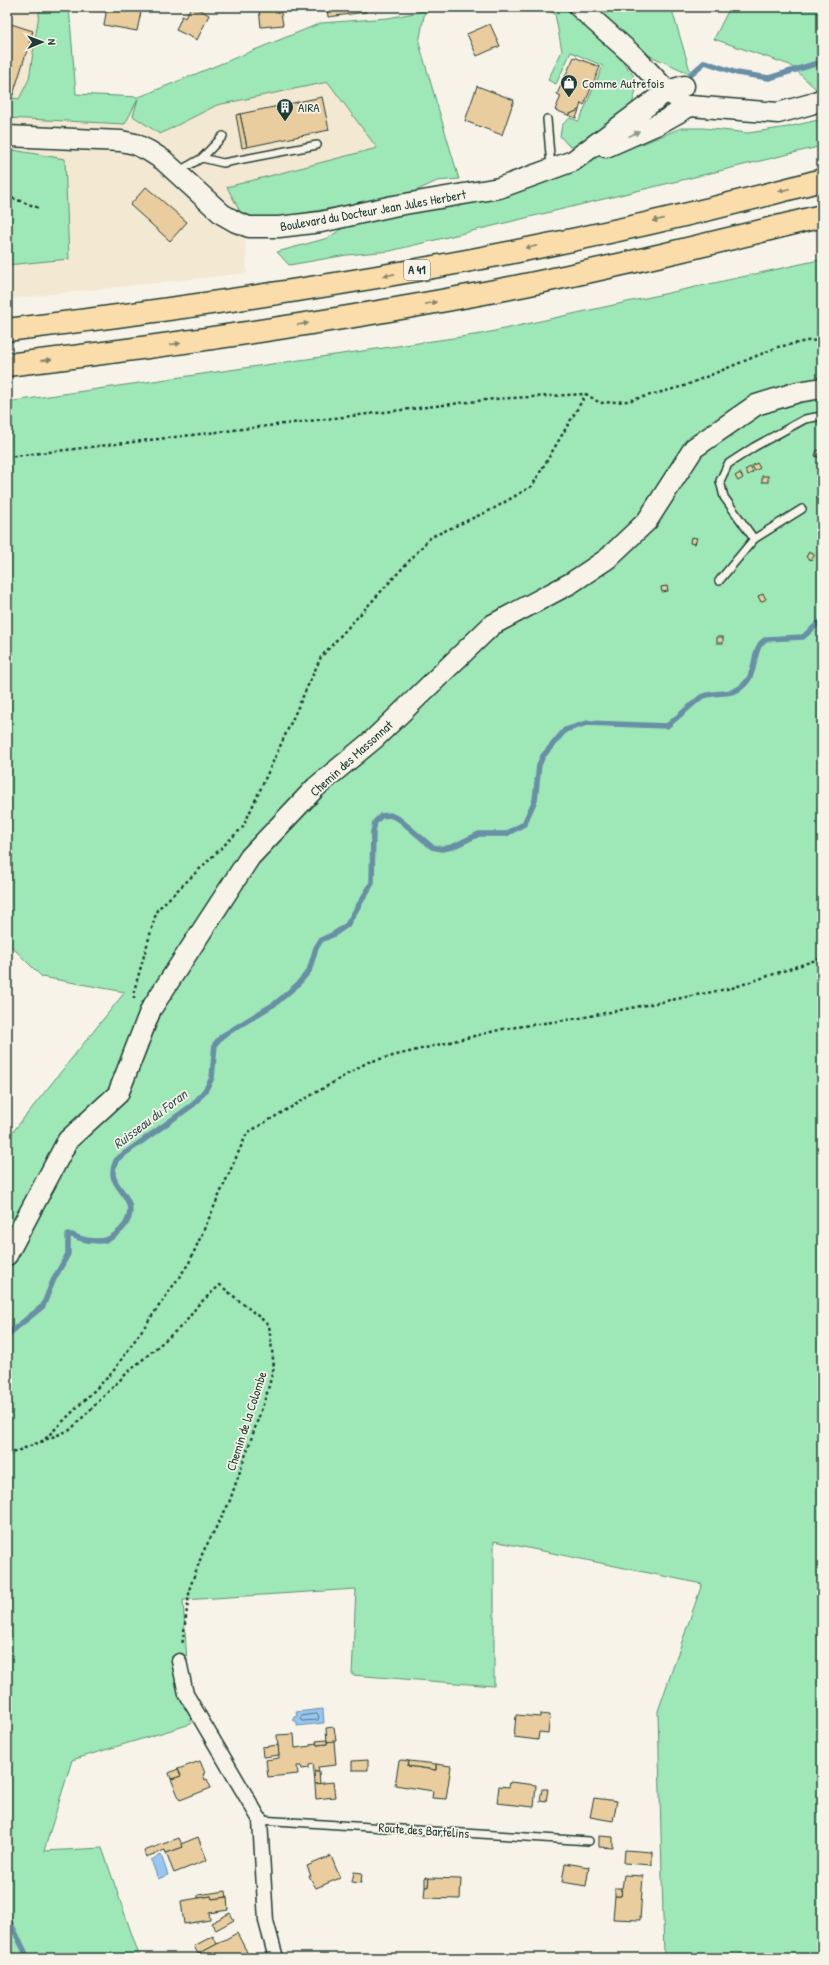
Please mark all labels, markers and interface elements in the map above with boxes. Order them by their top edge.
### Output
north arrow [22,22,62,62]
text: N [45,39,59,45]
shop icon: Comme Autrefois [559,73,579,98]
place label: Comme Autrefois [582,74,664,92]
building icon: AIRA [275,97,295,122]
place label: AIRA [298,98,320,116]
one-way arrow [628,131,640,137]
street label: Boulevard du Docteur Jean Jules Herbert [279,185,468,235]
one-way arrow [778,187,790,193]
one-way arrow [652,218,664,224]
one-way arrow [525,245,537,251]
road number: A 41 [404,260,430,280]
one-way arrow [383,272,395,278]
one-way arrow [425,299,437,305]
one-way arrow [297,321,309,327]
one-way arrow [169,341,181,348]
one-way arrow [40,357,52,364]
street label: Chemin des Massonnat [306,715,397,800]
water label: Ruisseau du Foran [109,1083,192,1153]
street label: Chemin de la Colombe [221,1369,271,1473]
street label: Route des Bartelins [378,1818,470,1842]

